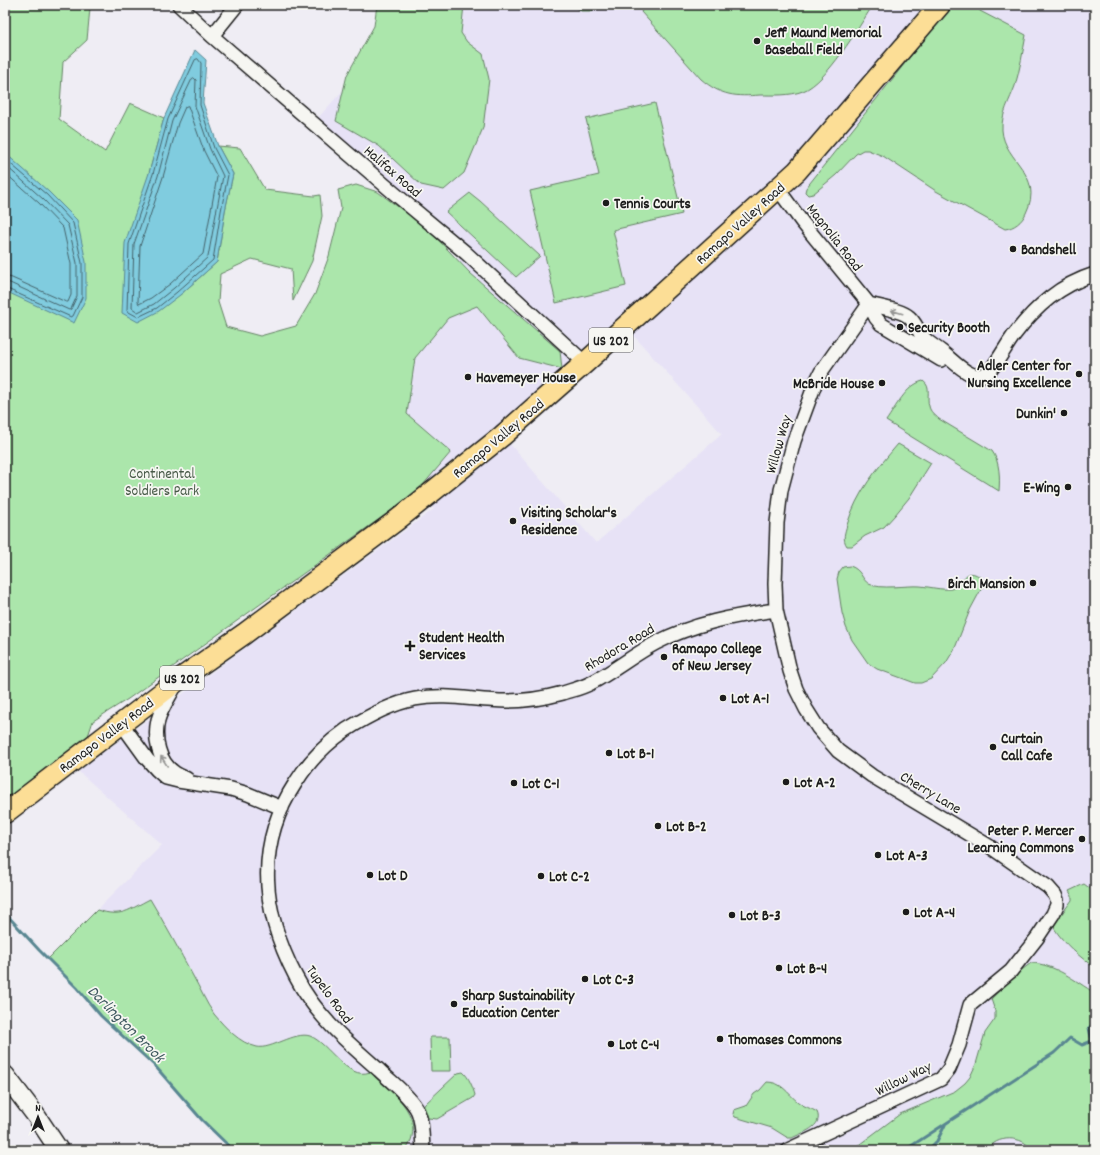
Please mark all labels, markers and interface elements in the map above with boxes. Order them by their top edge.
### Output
place label: Jeff Maund Memorial Baseball Field [765,23,882,62]
marker: Jeff Maund Memorial Baseball Field [752,36,762,46]
street label: Halifax Road [358,141,425,204]
street label: Ramapo Valley Road [692,178,791,271]
place label: Tennis Courts [614,194,691,216]
marker: Tennis Courts [601,198,611,208]
street label: Magnolia Road [800,200,867,277]
place label: Bandshell [1021,240,1076,262]
marker: Bandshell [1008,244,1018,254]
one-way arrow [891,308,904,315]
place label: Security Booth [908,318,990,340]
marker: Security Booth [895,322,905,332]
road number: US 202 [589,328,633,352]
place label: Adler Center for Nursing Excellence [967,356,1071,395]
place label: Havemeyer House [476,368,576,390]
marker: Adler Center for Nursing Excellence [1074,369,1084,379]
marker: Havemeyer House [463,372,473,382]
place label: McBride House [793,374,874,396]
marker: McBride House [877,378,887,388]
street label: Ramapo Valley Road [448,394,550,485]
place label: Dunkin' [1016,404,1056,426]
marker: Dunkin' [1059,408,1069,418]
street label: Willow Way [761,412,799,476]
park label: Continental Soldiers Park [125,464,199,503]
place label: E-Wing [1023,478,1060,500]
marker: E-Wing [1063,482,1073,492]
place label: Visiting Scholar's Residence [521,503,617,542]
marker: Visiting Scholar's Residence [508,516,518,526]
place label: Birch Mansion [948,574,1025,596]
marker: Birch Mansion [1028,578,1038,588]
street label: Rhodora Road [581,619,659,678]
place label: Student Health Services [419,628,505,667]
place label: Ramapo College of New Jersey [672,639,762,678]
marker: Student Health Services [404,640,416,652]
marker: Ramapo College of New Jersey [659,652,669,662]
road number: US 202 [160,666,204,690]
place label: Lot A-1 [731,689,769,711]
street label: Ramapo Valley Road [55,693,159,780]
marker: Lot A-1 [718,693,728,703]
place label: Curtain Call Cafe [1001,729,1053,768]
marker: Curtain Call Cafe [988,742,998,752]
place label: Lot B-1 [617,744,654,766]
marker: Lot B-1 [604,748,614,758]
one-way arrow [160,755,168,767]
street label: Cherry Lane [895,767,965,821]
place label: Lot A-2 [794,773,836,795]
place label: Lot C-1 [522,774,560,796]
marker: Lot A-2 [781,777,791,787]
marker: Lot C-1 [509,778,519,788]
place label: Lot B-2 [666,817,707,839]
marker: Lot B-2 [653,821,663,831]
place label: Peter P. Mercer Learning Commons [967,821,1074,860]
marker: Peter P. Mercer Learning Commons [1077,834,1087,844]
place label: Lot A-3 [886,846,928,868]
marker: Lot A-3 [873,850,883,860]
place label: Lot D [378,866,408,888]
place label: Lot C-2 [549,867,590,889]
marker: Lot D [365,870,375,880]
marker: Lot C-2 [536,871,546,881]
place label: Lot A-4 [914,903,955,925]
place label: Lot B-3 [740,906,781,928]
marker: Lot A-4 [901,907,911,917]
marker: Lot B-3 [727,910,737,920]
place label: Lot B-4 [787,959,827,981]
street label: Tupelo Road [300,961,357,1029]
marker: Lot B-4 [774,963,784,973]
place label: Lot C-3 [593,970,634,992]
marker: Lot C-3 [580,974,590,984]
water label: Darlington Brook [81,981,170,1070]
place label: Sharp Sustainability Education Center [462,986,575,1025]
marker: Sharp Sustainability Education Center [449,999,459,1009]
place label: Thomases Commons [728,1030,842,1052]
marker: Thomases Commons [715,1034,725,1044]
place label: Lot C-4 [619,1035,660,1057]
marker: Lot C-4 [606,1039,616,1049]
street label: Willow Way [872,1056,936,1103]
north arrow [18,1097,58,1137]
text: N [35,1101,41,1117]

